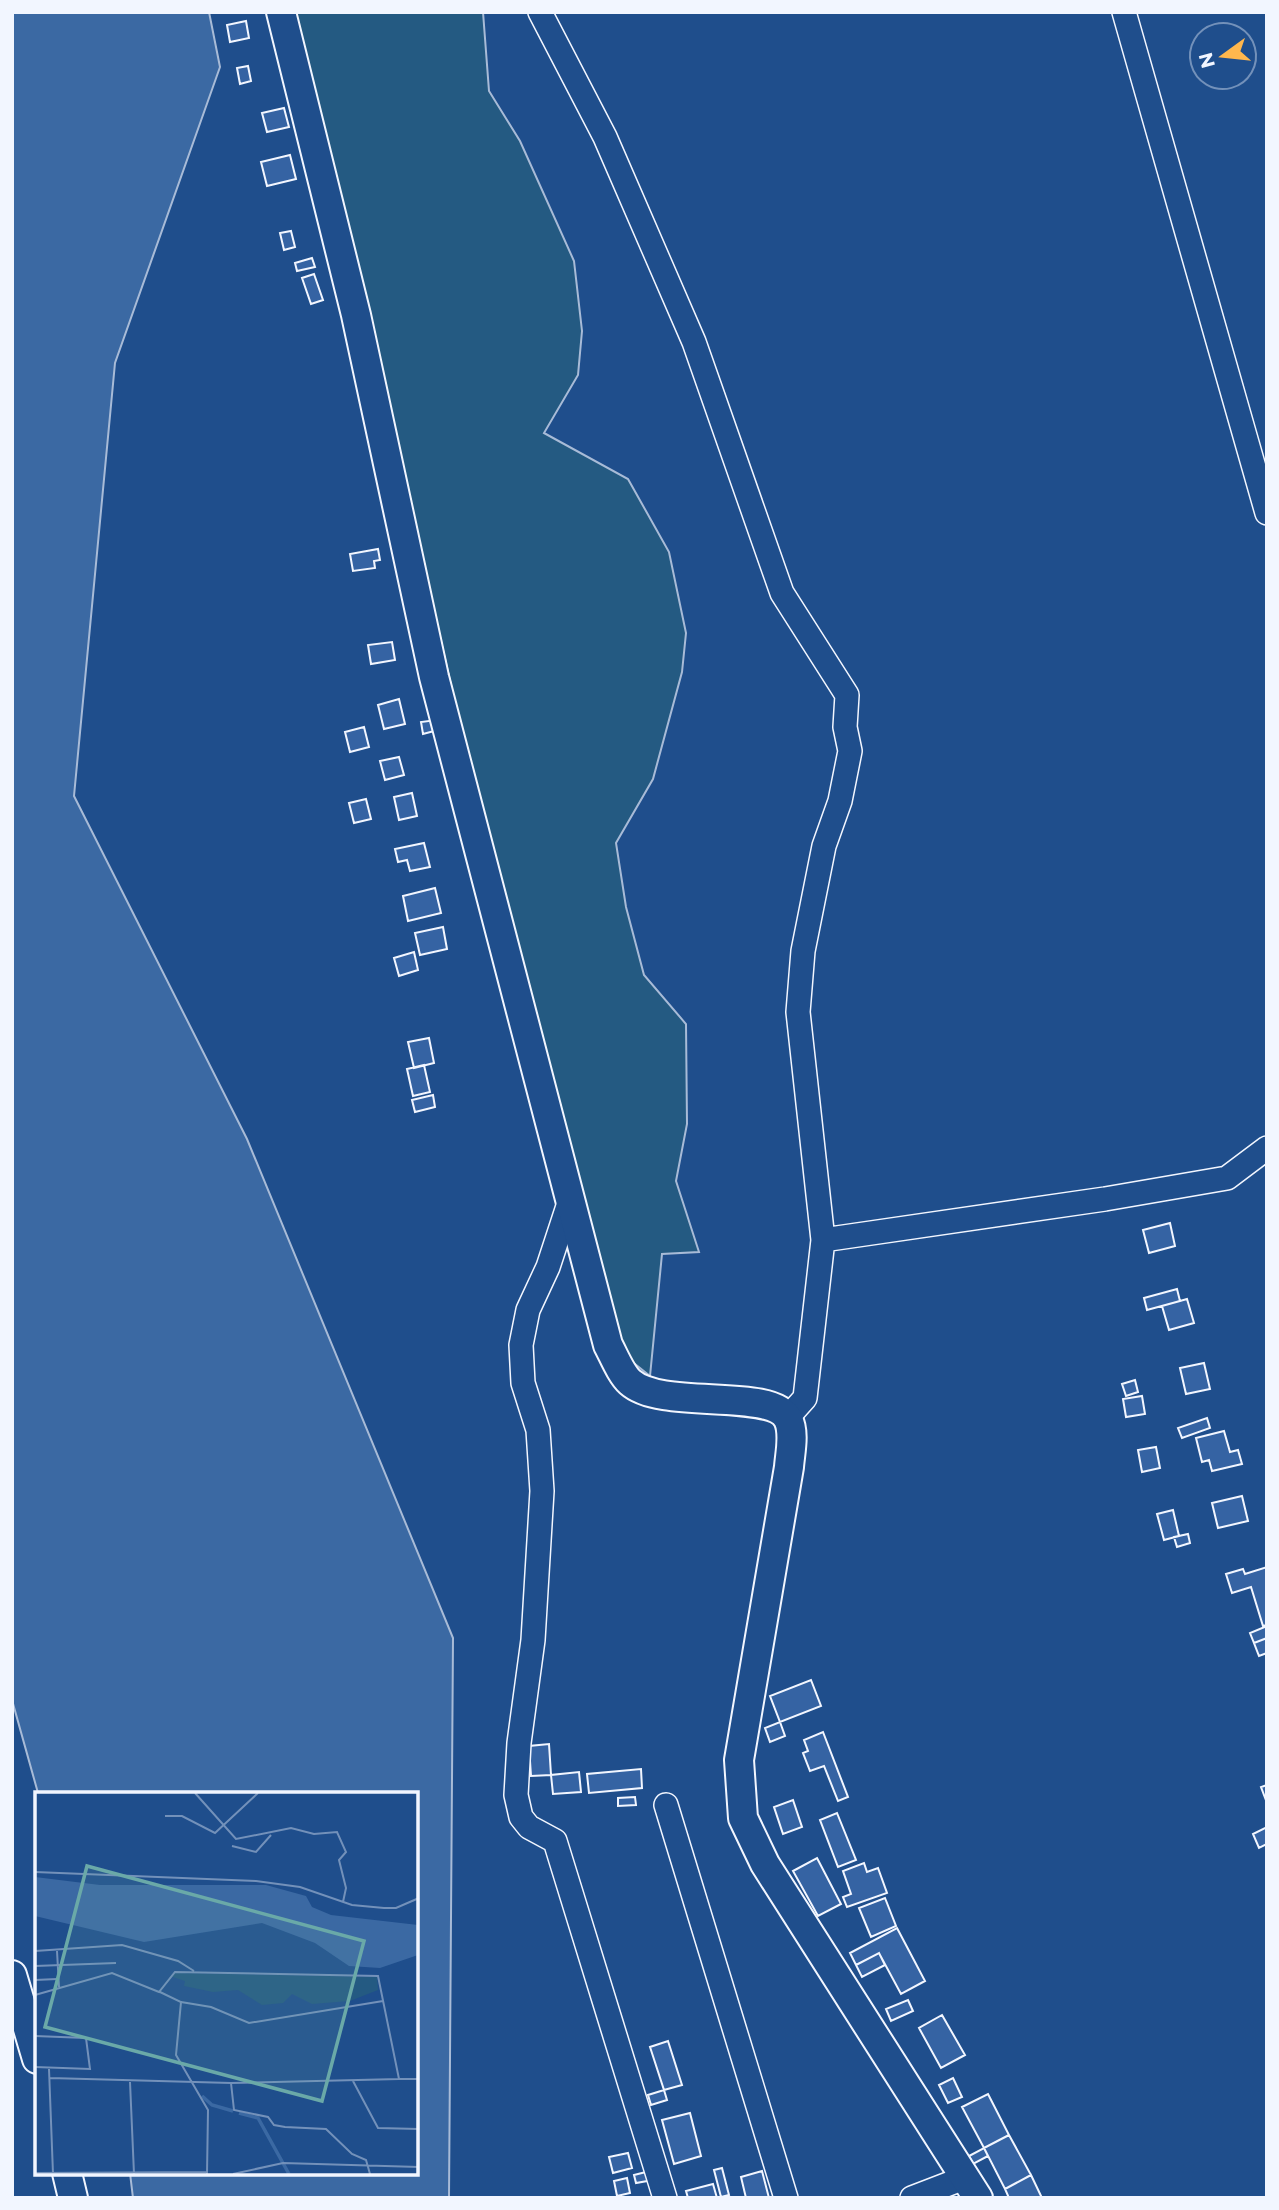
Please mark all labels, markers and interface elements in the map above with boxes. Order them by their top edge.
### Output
north arrow [1188,21,1258,91]
text: N [1194,50,1220,71]
inset map [35,1792,418,2175]

